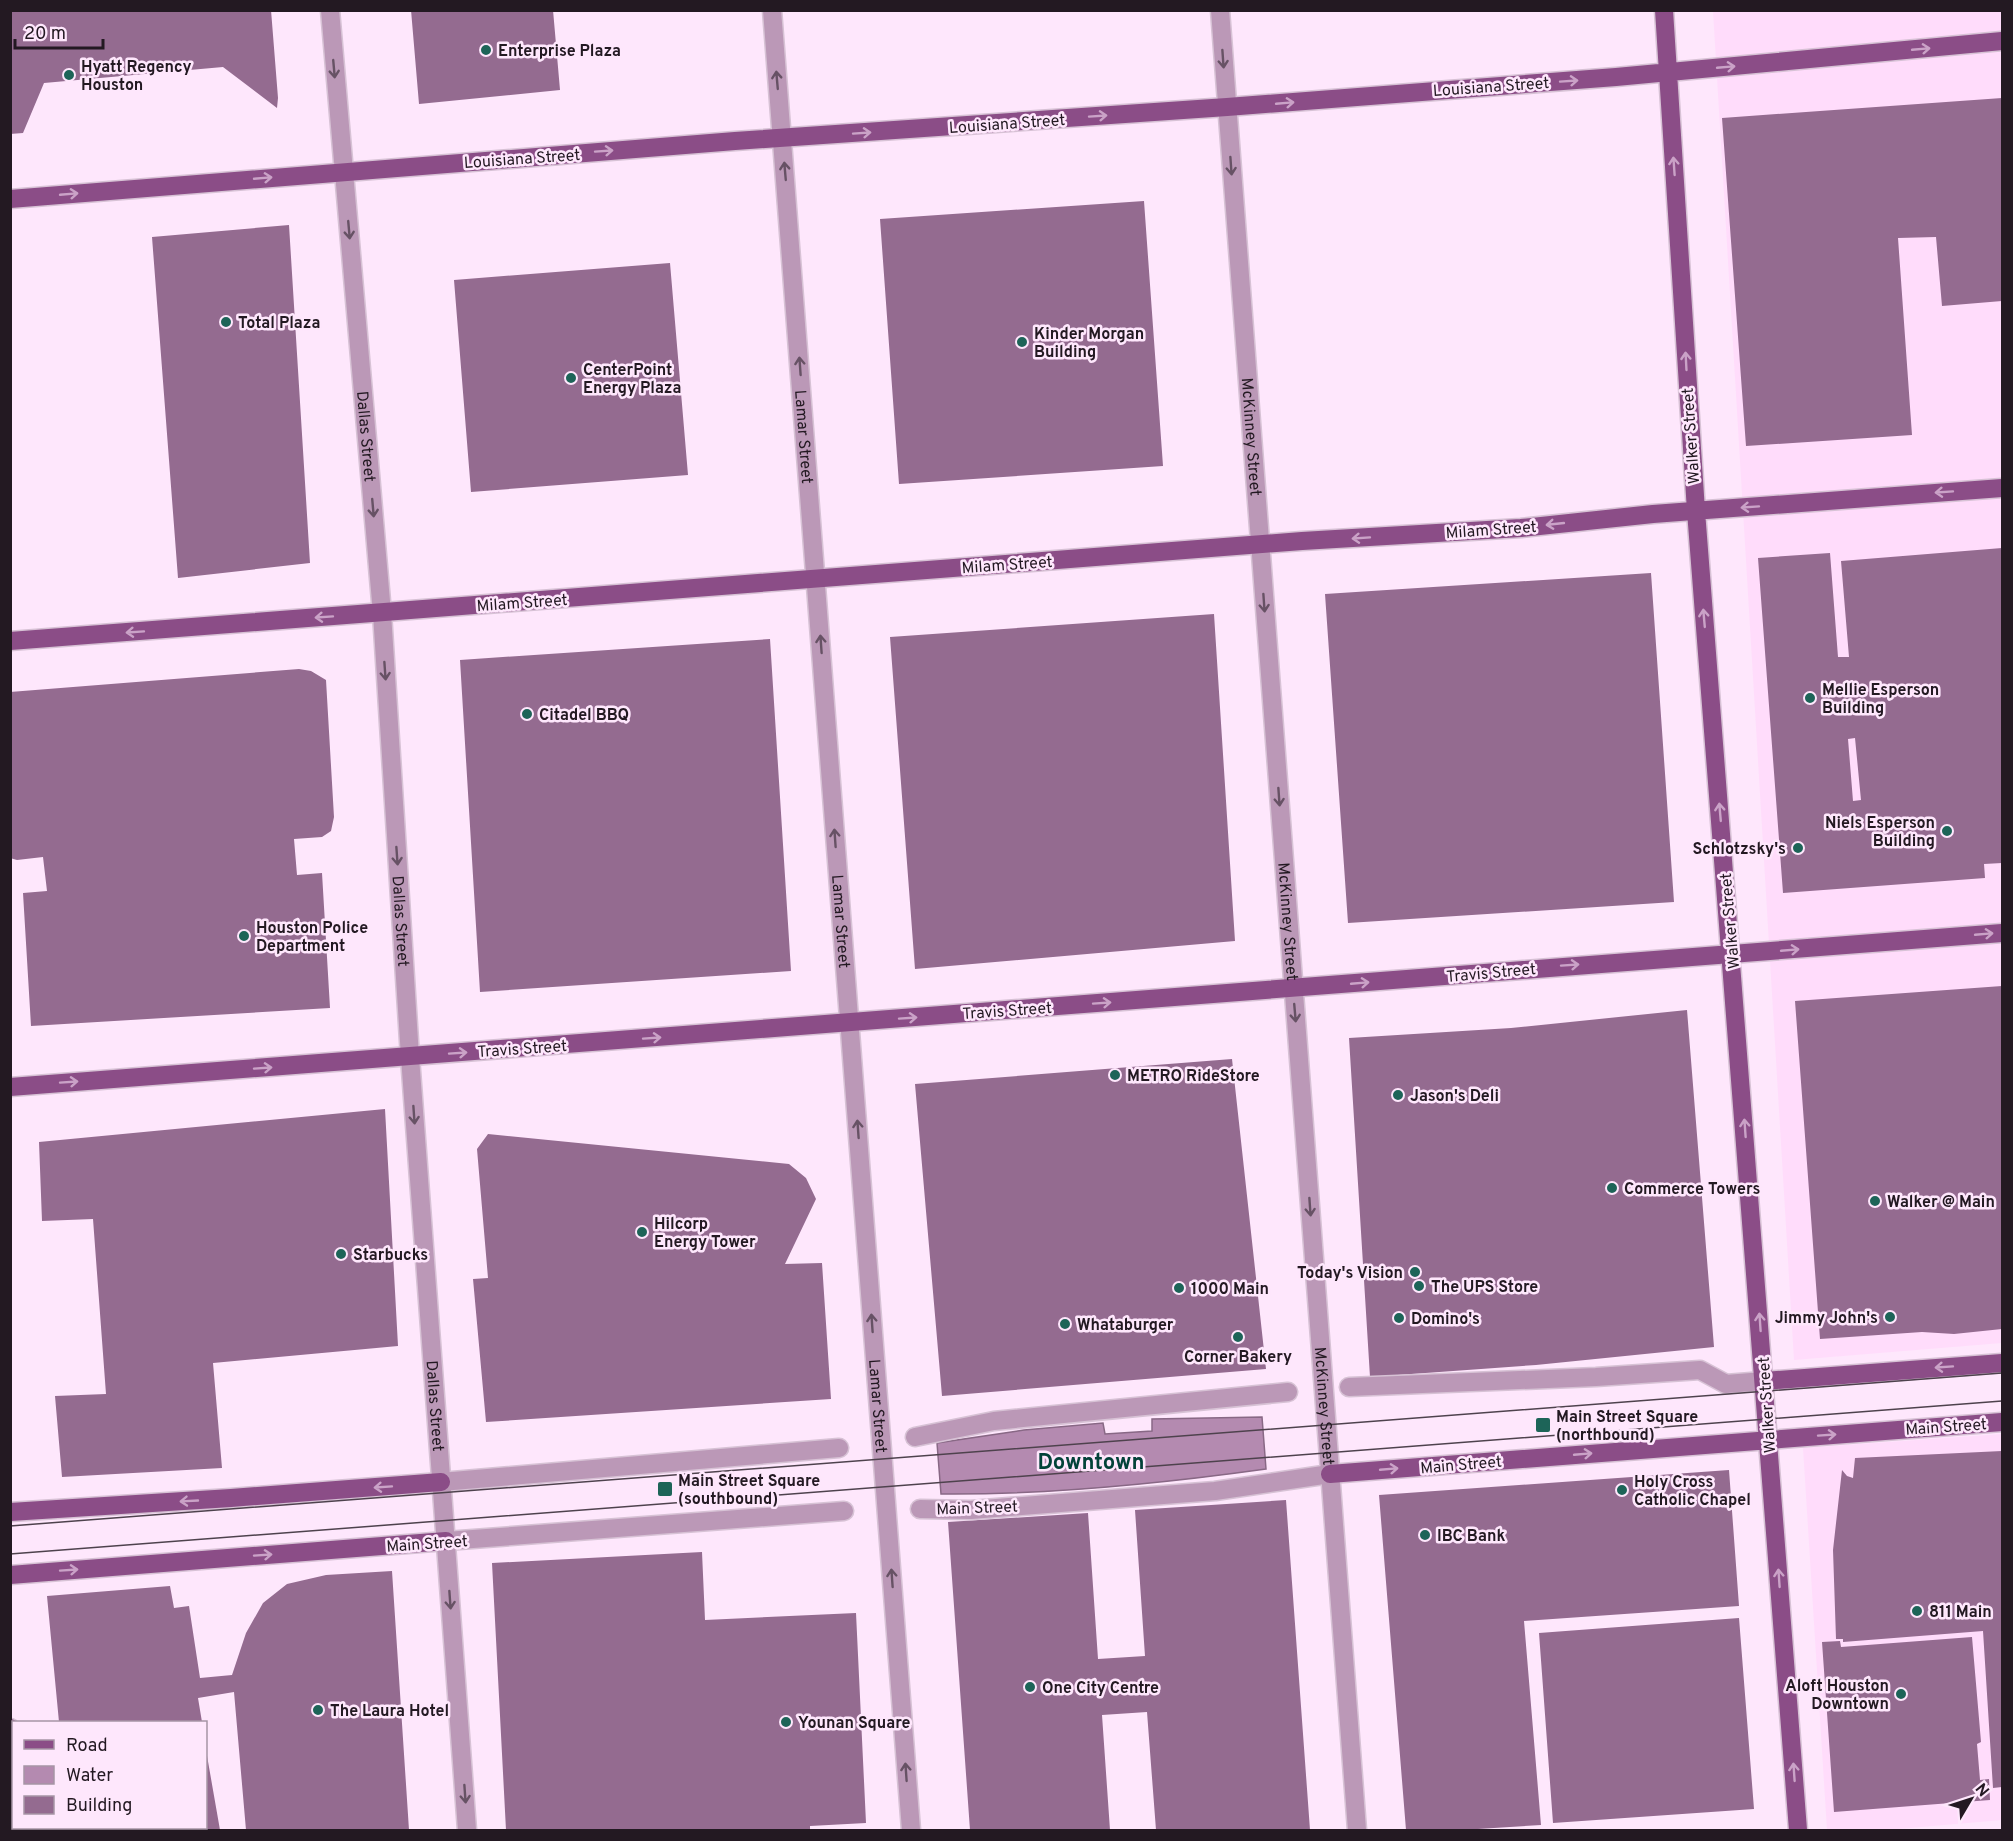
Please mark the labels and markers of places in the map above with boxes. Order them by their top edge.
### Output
place label: Enterprise Plaza [498,42,621,62]
marker: Enterprise Plaza [479,43,493,57]
place label: Hyatt Regency Houston [81,58,192,96]
marker: Hyatt Regency Houston [62,68,76,82]
place label: Total Plaza [238,314,320,334]
marker: Total Plaza [219,315,233,329]
place label: Kinder Morgan Building [1034,325,1144,363]
marker: Kinder Morgan Building [1015,335,1029,349]
place label: CenterPoint Energy Plaza [583,361,681,399]
marker: CenterPoint Energy Plaza [564,371,578,385]
place label: Mellie Esperson Building [1822,681,1939,719]
marker: Mellie Esperson Building [1803,691,1817,705]
place label: Citadel BBQ [539,706,629,726]
marker: Citadel BBQ [520,707,534,721]
place label: Niels Esperson Building [1825,814,1935,852]
marker: Niels Esperson Building [1940,824,1954,838]
place label: Schlotzsky's [1693,840,1786,860]
marker: Schlotzsky's [1791,841,1805,855]
place label: Houston Police Department [256,919,368,957]
marker: Houston Police Department [237,929,251,943]
place label: METRO RideStore [1127,1067,1260,1087]
marker: METRO RideStore [1108,1068,1122,1082]
place label: Jason's Deli [1410,1087,1499,1107]
marker: Jason's Deli [1391,1088,1405,1102]
place label: Commerce Towers [1624,1180,1761,1200]
marker: Commerce Towers [1605,1181,1619,1195]
place label: Walker @ Main [1887,1193,1995,1213]
marker: Walker @ Main [1868,1194,1882,1208]
place label: Hilcorp Energy Tower [654,1215,756,1253]
marker: Hilcorp Energy Tower [635,1225,649,1239]
place label: Starbucks [353,1246,428,1266]
marker: Starbucks [334,1247,348,1261]
place label: Today's Vision [1297,1264,1403,1284]
marker: Today's Vision [1408,1265,1422,1279]
place label: The UPS Store [1431,1278,1538,1298]
marker: The UPS Store [1412,1279,1426,1293]
place label: 1000 Main [1191,1280,1269,1300]
marker: 1000 Main [1172,1281,1186,1295]
place label: Jimmy John's [1775,1309,1878,1329]
place label: Domino's [1411,1310,1480,1330]
marker: Jimmy John's [1883,1310,1897,1324]
marker: Domino's [1392,1311,1406,1325]
place label: Whataburger [1077,1316,1174,1336]
marker: Whataburger [1058,1317,1072,1331]
marker: Corner Bakery [1231,1330,1245,1344]
place label: Corner Bakery [1184,1348,1292,1368]
place label: Main Street Square (northbound) [1556,1408,1698,1446]
marker: Main Street Square (northbound) [1534,1416,1552,1434]
place label: Main Street Square (southbound) [678,1472,820,1510]
place label: Holy Cross Catholic Chapel [1634,1473,1751,1511]
marker: Main Street Square (southbound) [656,1480,674,1498]
marker: Holy Cross Catholic Chapel [1615,1483,1629,1497]
place label: IBC Bank [1437,1527,1505,1547]
marker: IBC Bank [1418,1528,1432,1542]
place label: 811 Main [1929,1603,1992,1623]
marker: 811 Main [1910,1604,1924,1618]
place label: Aloft Houston Downtown [1785,1677,1889,1715]
place label: One City Centre [1042,1679,1159,1699]
marker: One City Centre [1023,1680,1037,1694]
marker: Aloft Houston Downtown [1894,1687,1908,1701]
place label: The Laura Hotel [330,1702,449,1722]
marker: The Laura Hotel [311,1703,325,1717]
place label: Younan Square [798,1714,910,1734]
marker: Younan Square [779,1715,793,1729]

